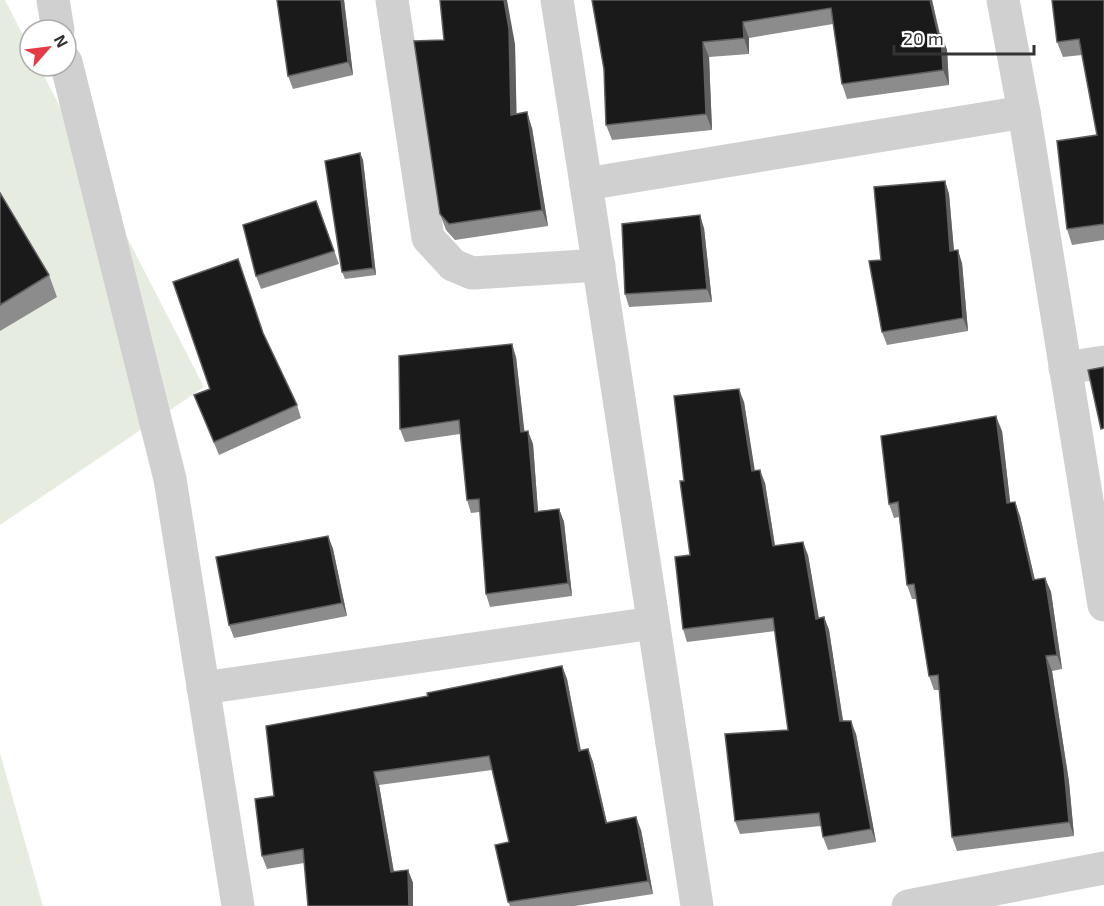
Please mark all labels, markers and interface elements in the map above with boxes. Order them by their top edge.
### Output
north arrow [18,18,78,78]
scale bar [894,18,1034,56]
text: 20 m [903,27,944,49]
text: N [51,31,73,50]

